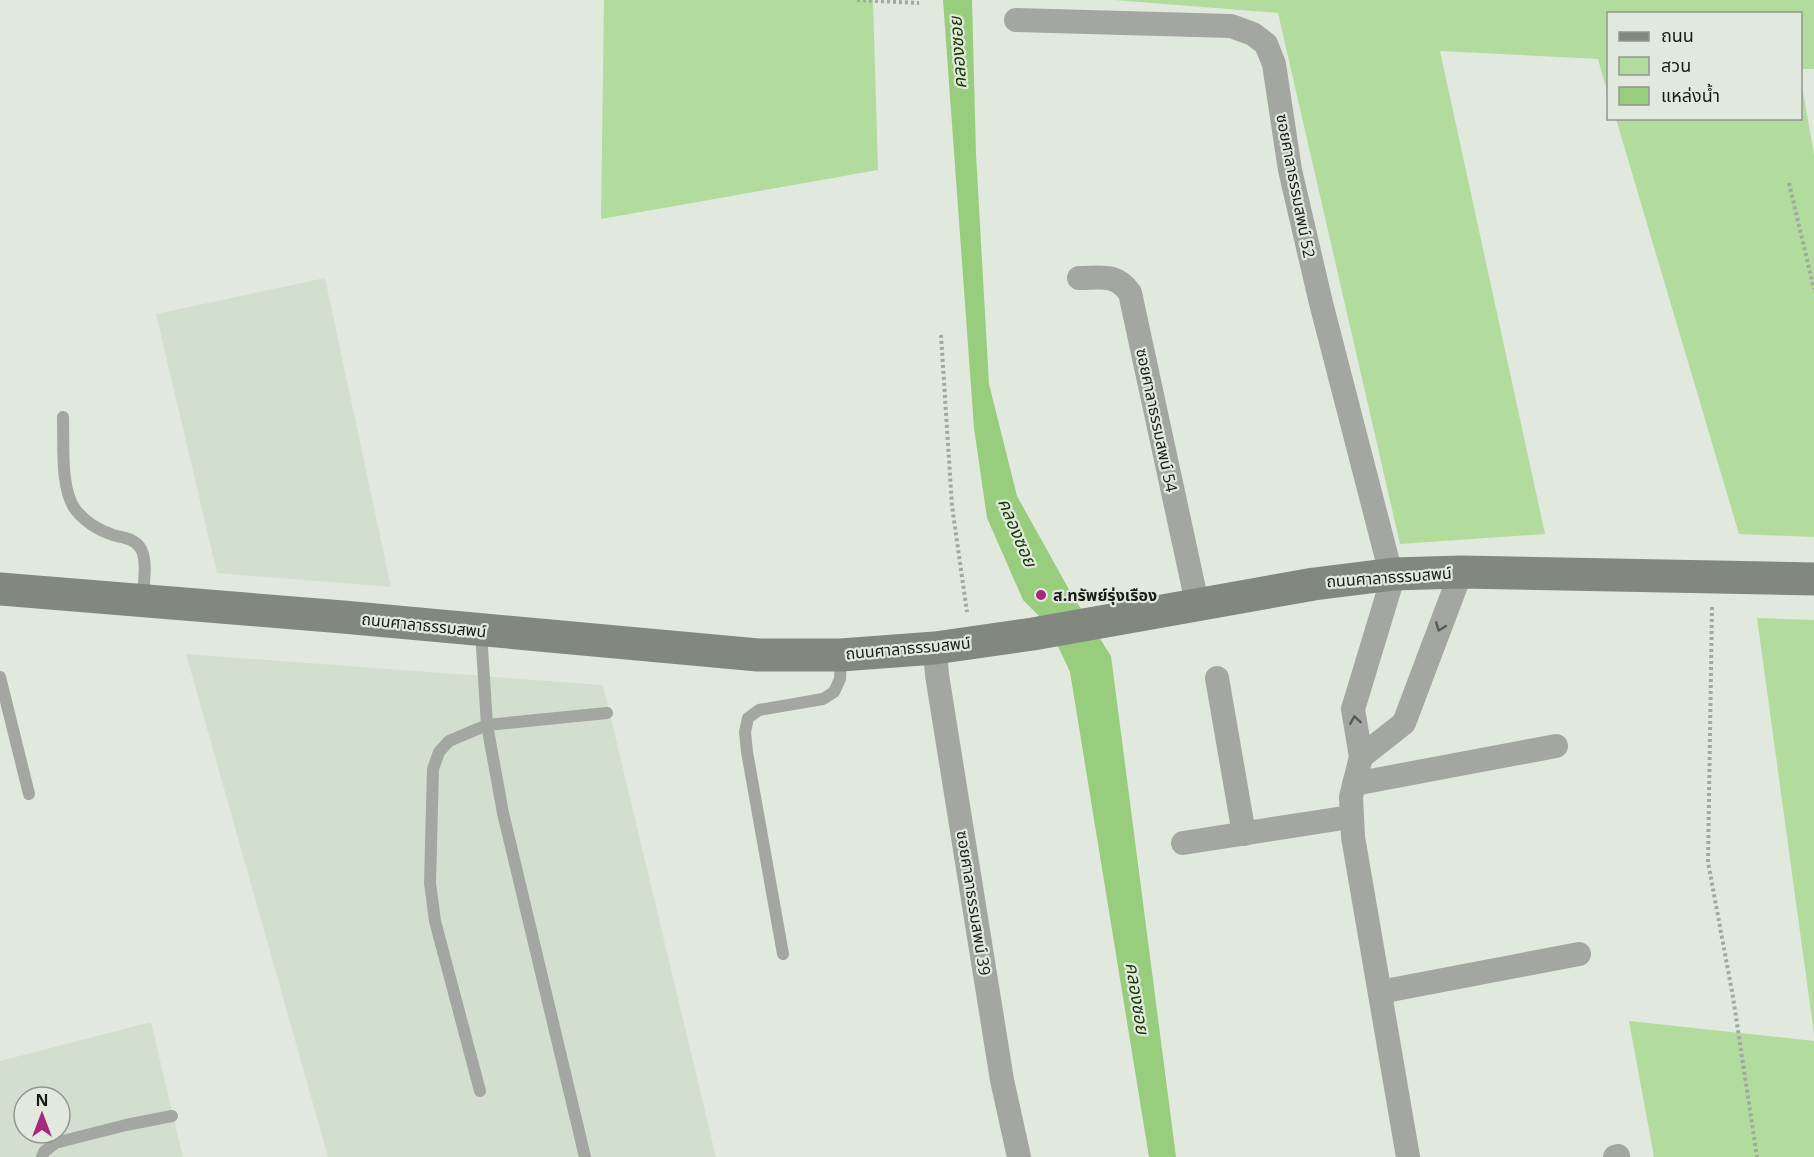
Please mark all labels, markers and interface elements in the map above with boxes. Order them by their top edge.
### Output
legend [1607,12,1802,120]
water label: คลองซอย [942,15,971,90]
text: ถนน [1661,23,1694,47]
text: สวน [1661,53,1691,77]
text: แหล่งน้ำ [1661,83,1720,107]
street label: ซอยศาลาธรรมสพน์ 52 [1271,112,1321,260]
street label: ซอยศาลาธรรมสพน์ 54 [1131,346,1183,494]
water label: คลองซอย [993,494,1044,571]
street label: ถนนศาลาธรรมสพน์ [1326,562,1452,592]
place label: ส.ทรัพย์รุ่งเรือง [1053,584,1157,606]
marker: ส.ทรัพย์รุ่งเรือง [1034,588,1048,602]
street label: ถนนศาลาธรรมสพน์ [360,607,488,643]
one-way arrow [1435,621,1448,631]
street label: ถนนศาลาธรรมสพน์ [844,632,972,664]
one-way arrow [1350,716,1362,725]
street label: ซอยศาลาธรรมสพน์ 39 [952,829,996,977]
water label: คลองซอย [1120,960,1156,1037]
north arrow [12,1085,72,1145]
text: N [35,1089,49,1111]

